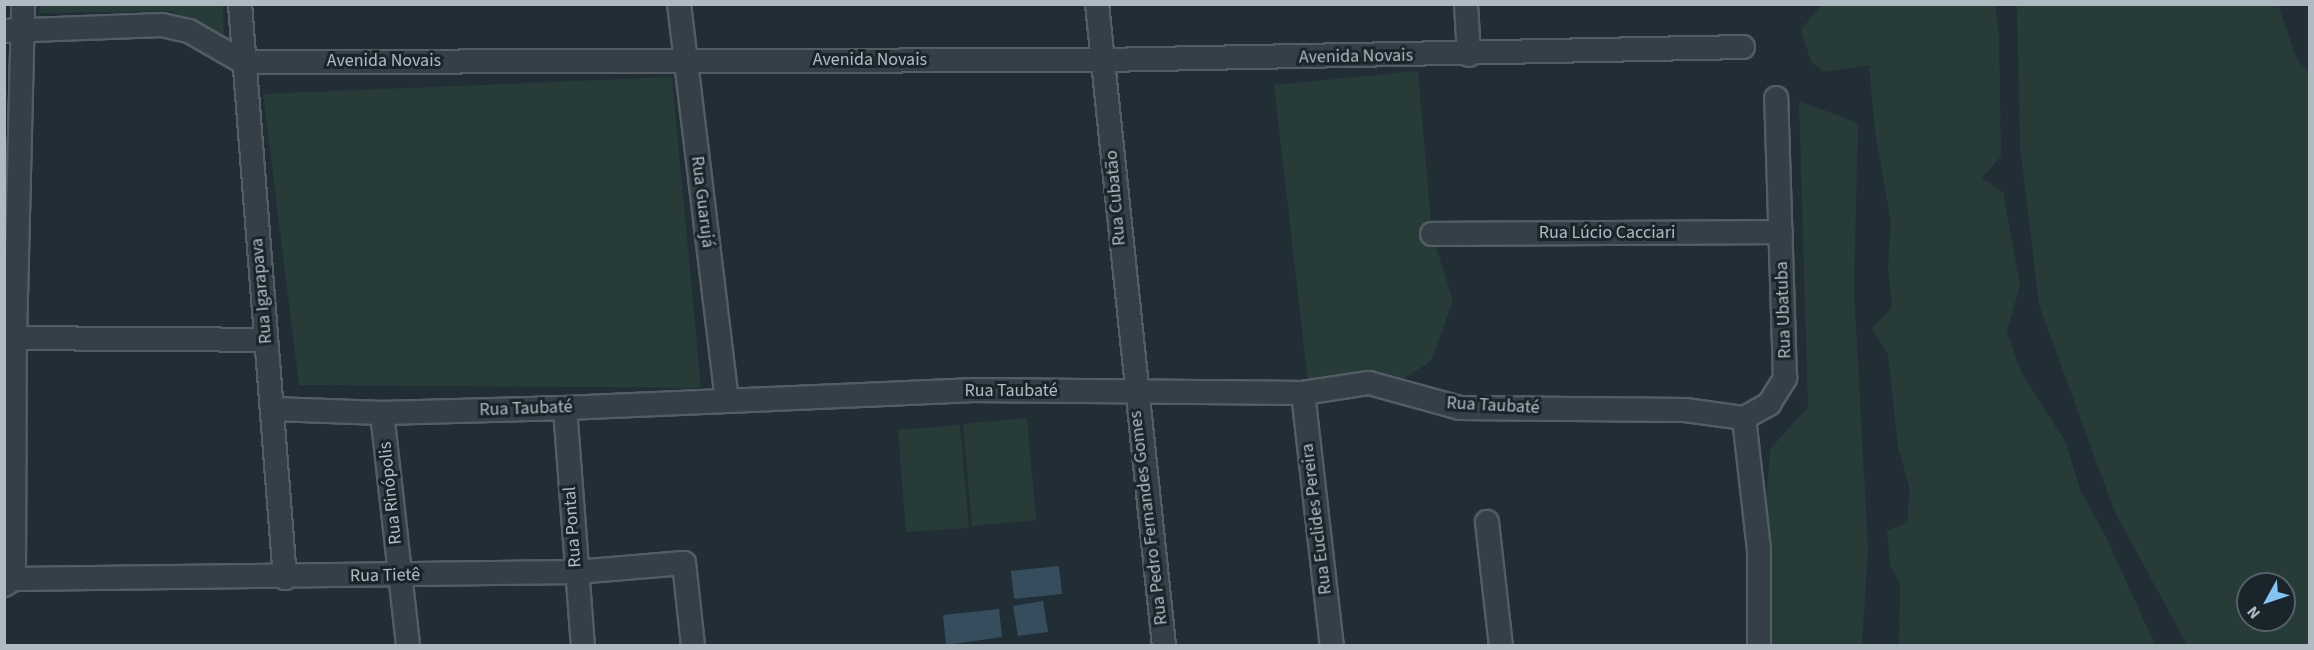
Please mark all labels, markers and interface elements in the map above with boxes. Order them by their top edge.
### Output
street label: Avenida Novais [1299,45,1413,69]
street label: Avenida Novais [813,49,927,71]
street label: Avenida Novais [327,50,441,72]
street label: Rua Cubatão [1101,149,1131,247]
street label: Rua Guarujá [686,155,718,249]
street label: Rua Lúcio Cacciari [1539,222,1675,244]
street label: Rua Igarapava [247,237,277,345]
street label: Rua Ubatuba [1772,261,1796,359]
street label: Rua Taubaté [964,380,1058,402]
street label: Rua Taubaté [1446,393,1540,419]
street label: Rua Taubaté [479,397,573,421]
street label: Rua Pedro Fernandes Gomes [1125,410,1173,626]
street label: Rua Rinópolis [375,441,407,545]
street label: Rua Euclides Pereira [1297,442,1337,596]
street label: Rua Pontal [559,486,587,568]
street label: Rua Tietê [350,565,420,587]
north arrow [2236,572,2296,632]
text: N [2242,601,2266,623]

